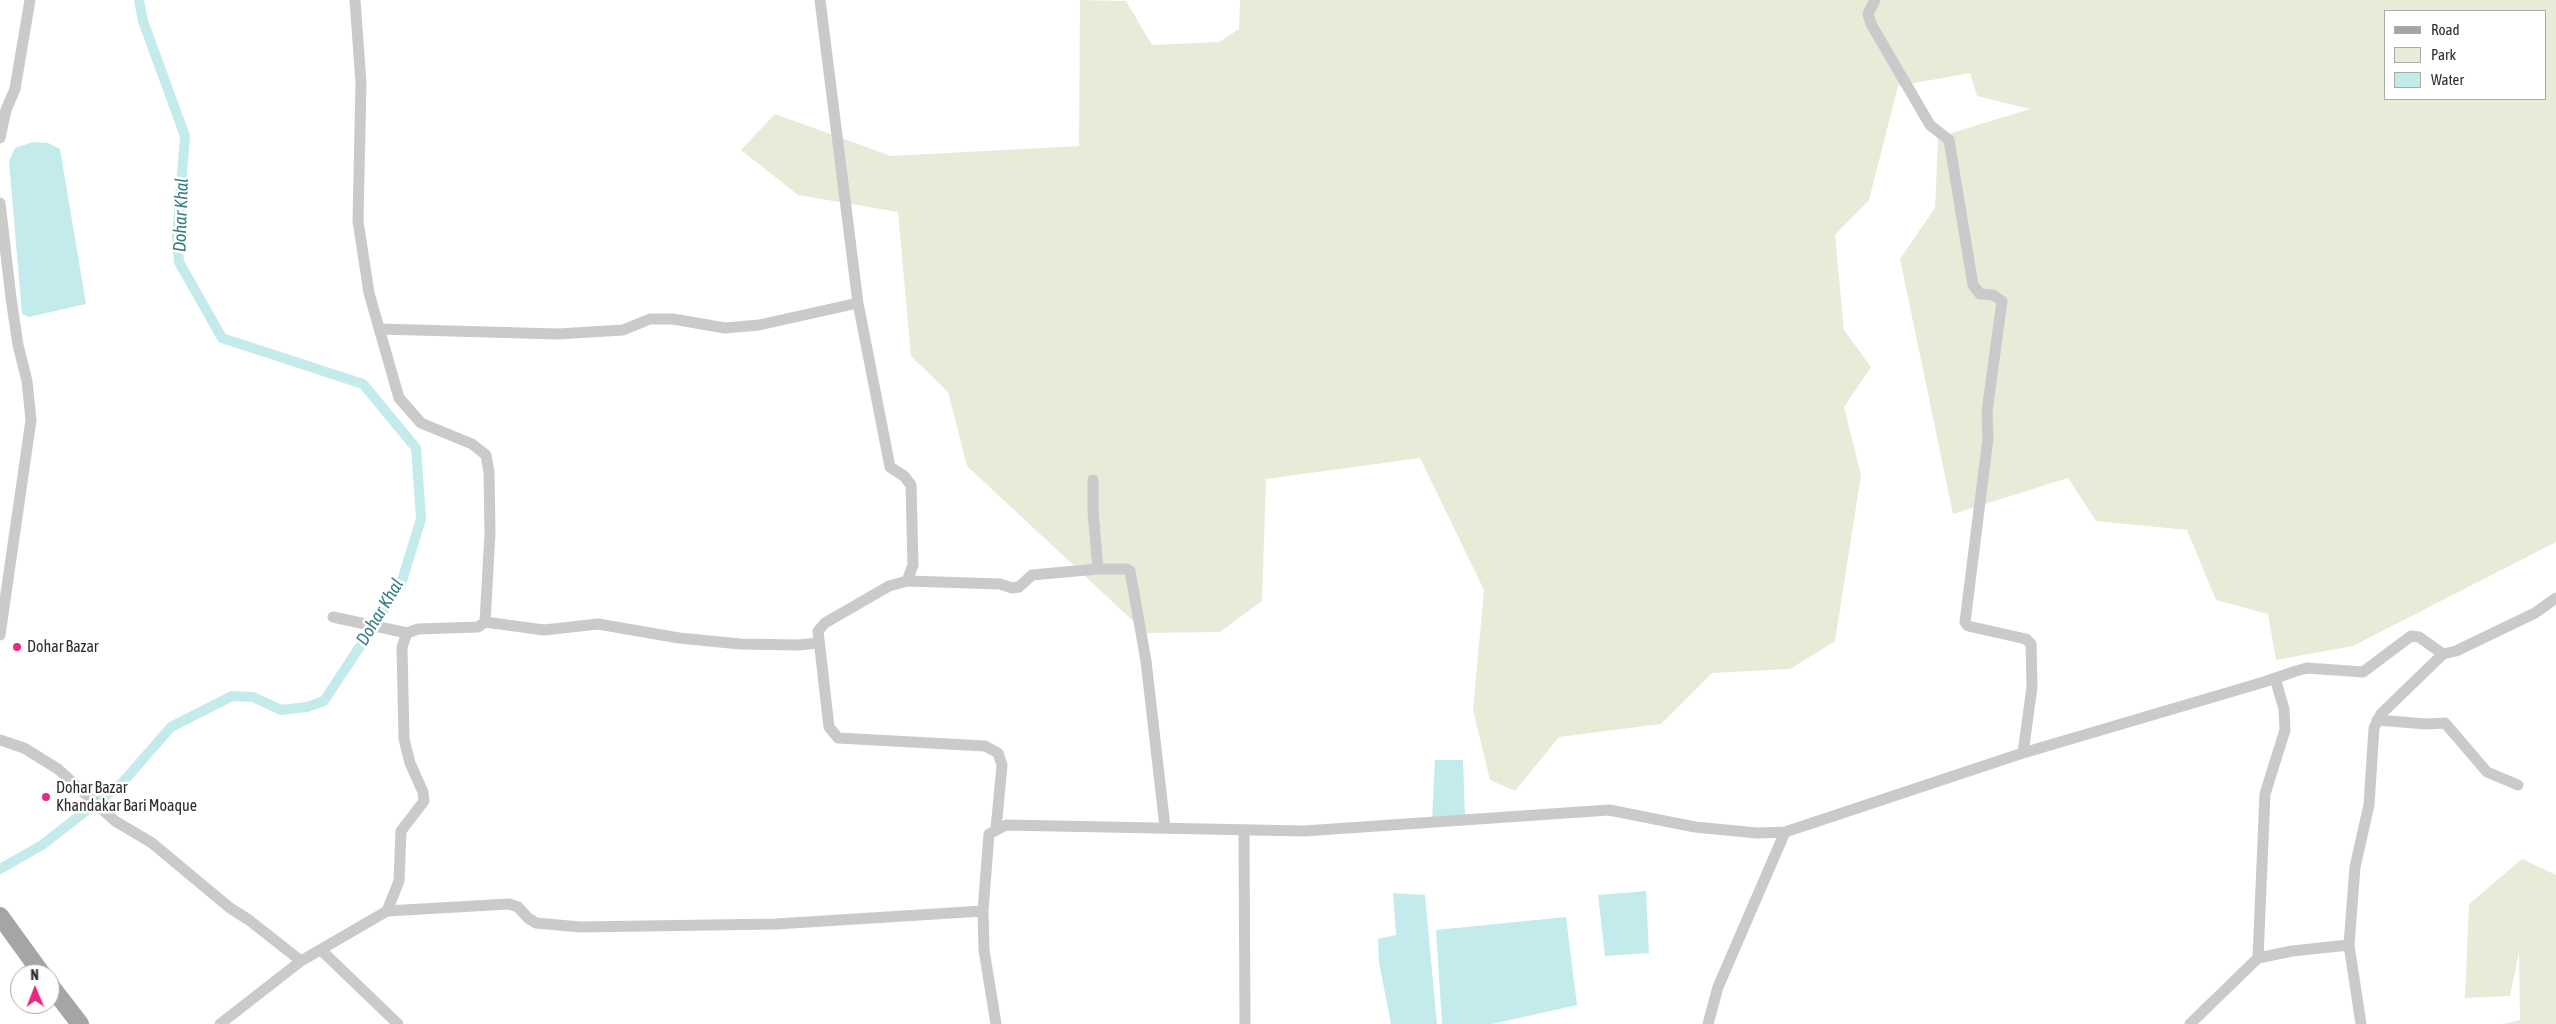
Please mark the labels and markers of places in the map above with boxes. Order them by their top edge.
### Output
place label: Dohar Bazar [27,637,99,657]
marker: Dohar Bazar [11,641,23,653]
place label: Dohar Bazar Khandakar Bari Moaque [56,778,197,816]
marker: Dohar Bazar Khandakar Bari Moaque [40,791,52,803]

